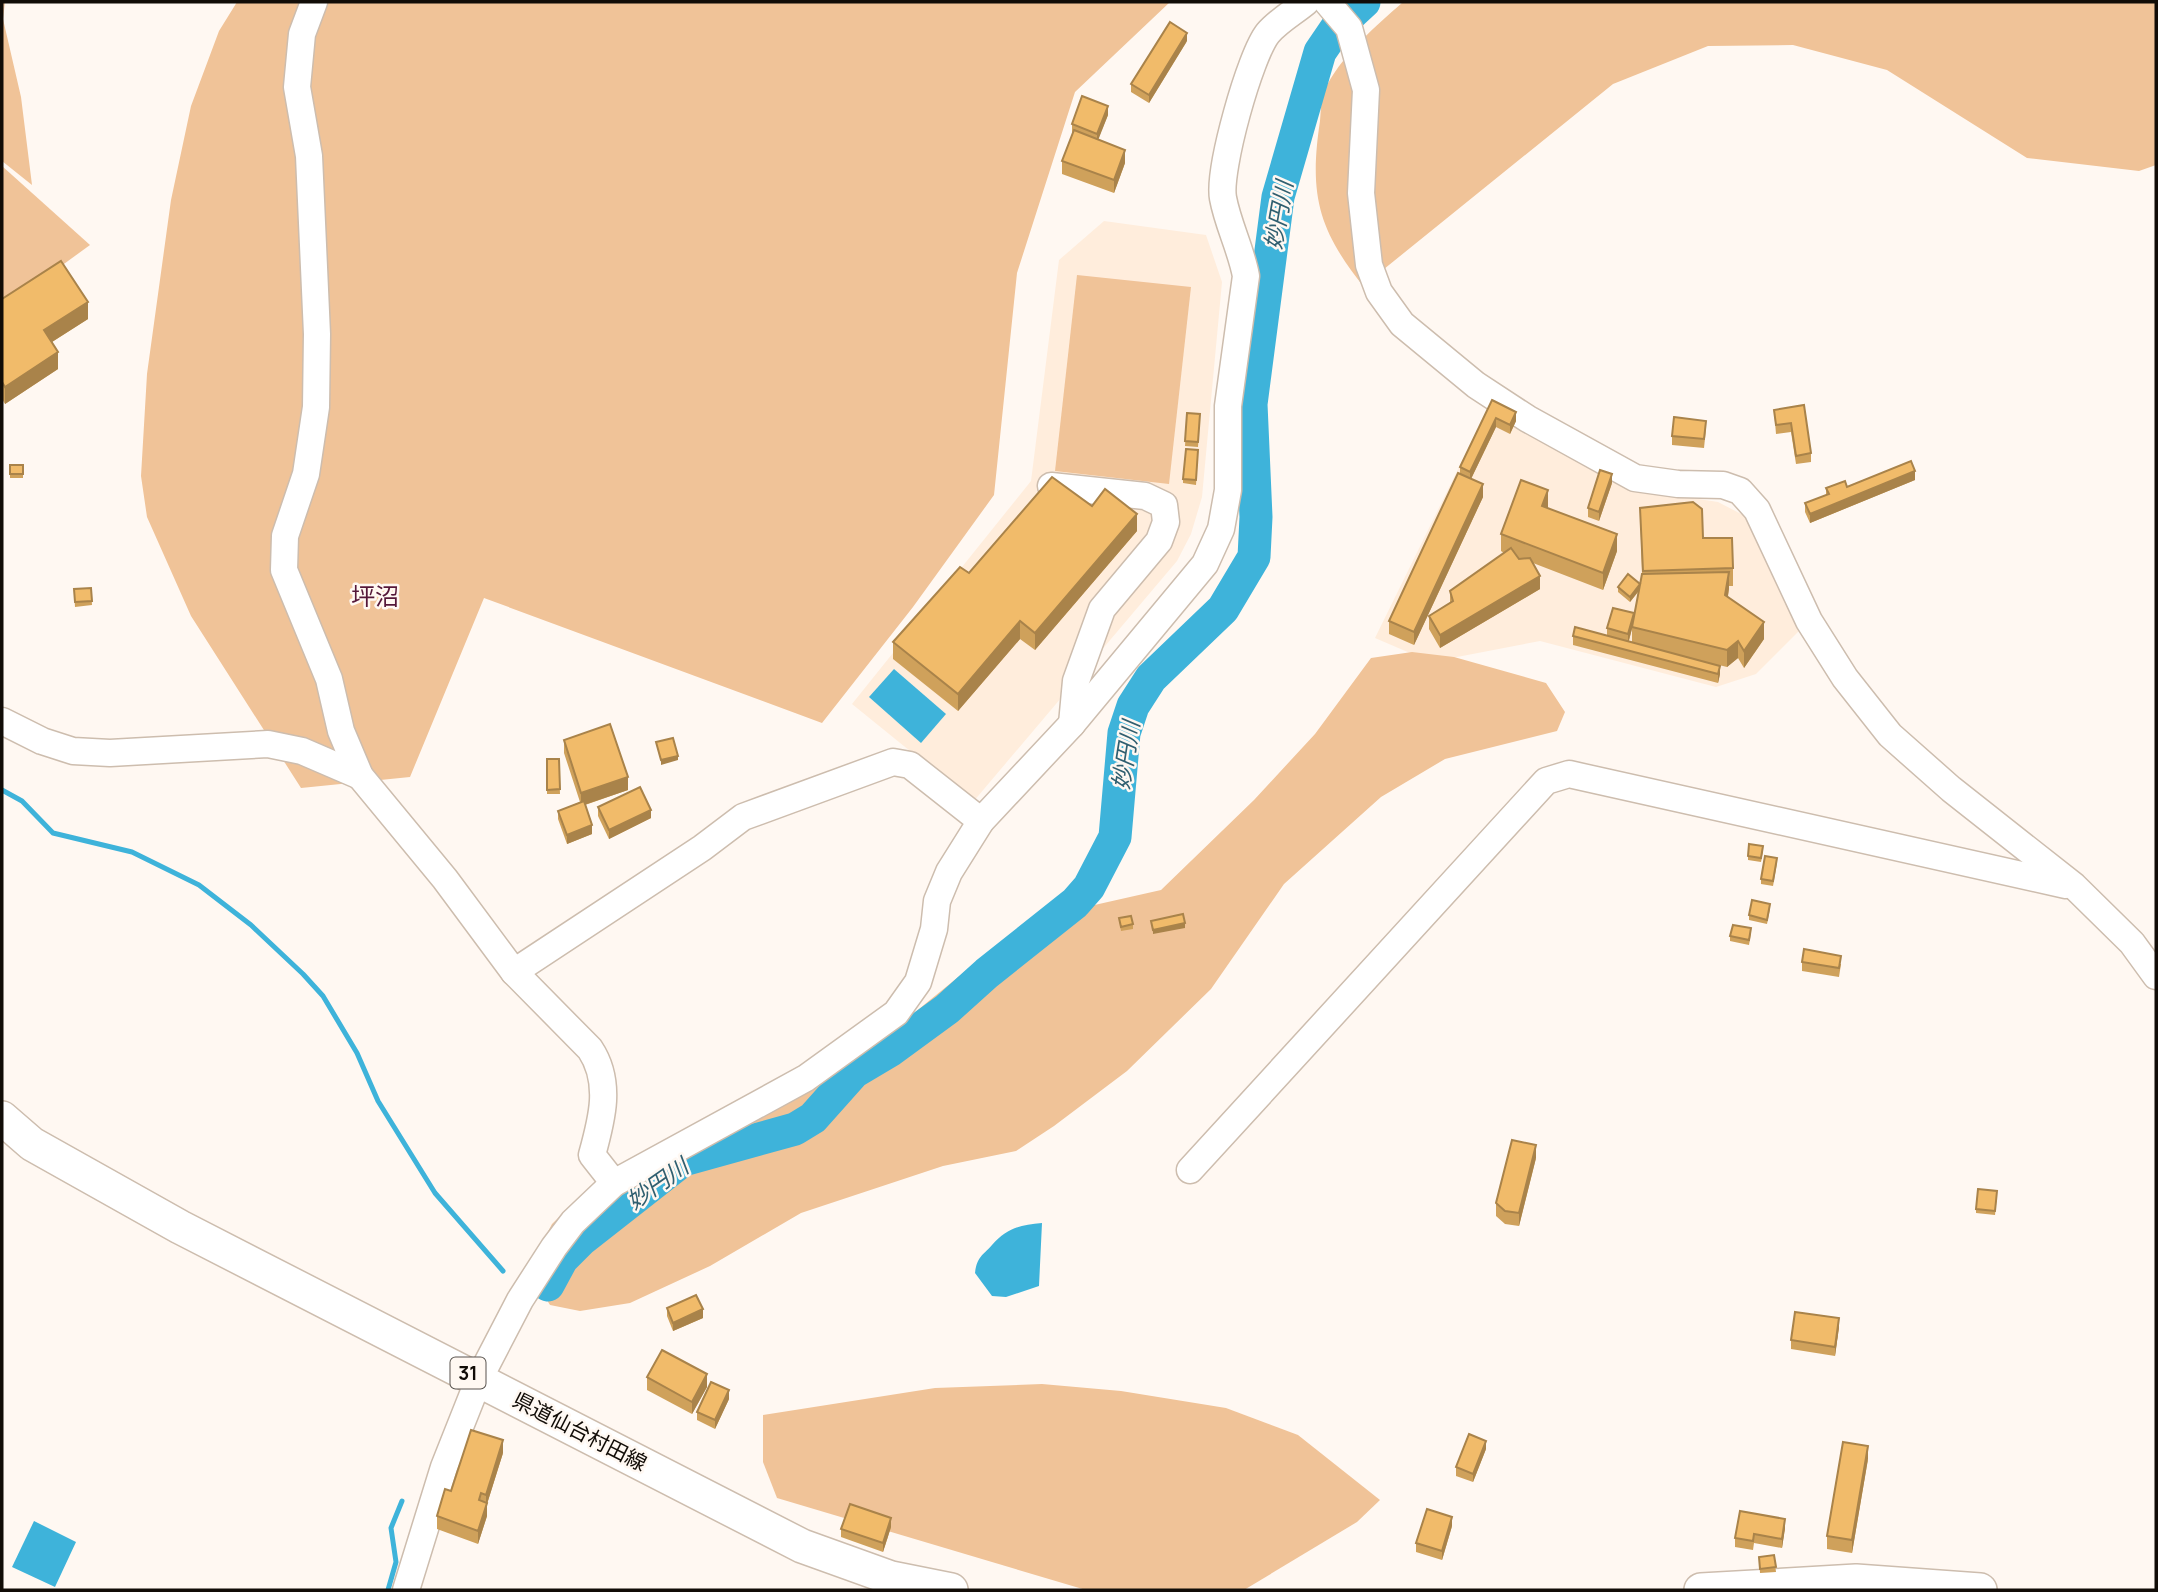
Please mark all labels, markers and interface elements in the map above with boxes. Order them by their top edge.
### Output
water label: 妙円川 [1256,175,1300,252]
district label: 坪沼 [351,579,399,612]
water label: 妙円川 [1104,715,1147,792]
water label: 妙円川 [620,1148,697,1216]
road number: 31 [450,1358,486,1388]
street label: 県道仙台村田線 [508,1385,652,1477]

